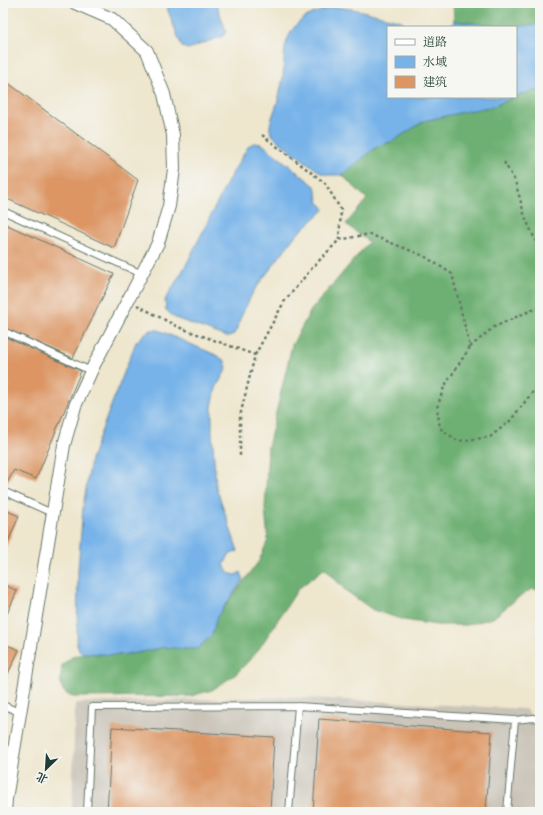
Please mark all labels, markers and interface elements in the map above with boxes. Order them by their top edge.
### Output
legend [387,26,517,98]
text: 道路 [423,35,447,50]
text: 水域 [423,55,447,70]
text: 建筑 [423,75,447,90]
north arrow [26,749,66,789]
text: 北 [34,768,50,786]

